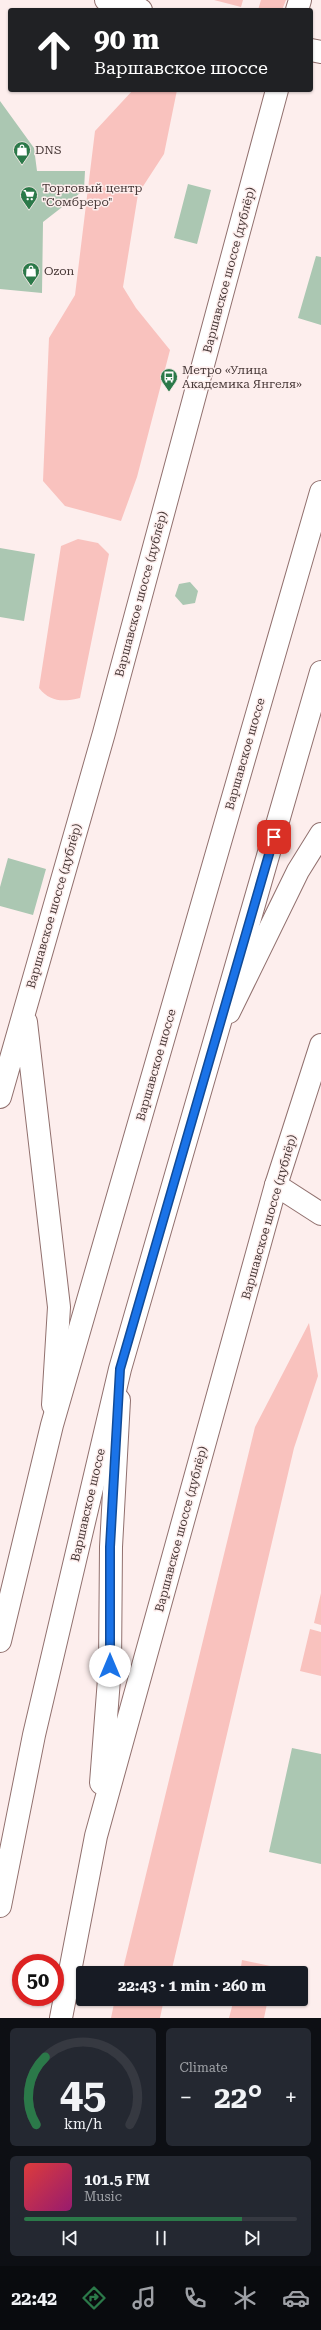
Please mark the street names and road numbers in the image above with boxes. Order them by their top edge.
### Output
street label: Варшавское шоссе (дублёр) [200,186,258,354]
street label: Варшавское шоссе (дублёр) [112,510,170,678]
street label: Варшавское шоссе [222,696,268,812]
street label: Варшавское шоссе (дублёр) [24,822,84,990]
street label: Варшавское шоссе [133,1007,179,1123]
street label: Варшавское шоссе (дублёр) [239,1133,299,1301]
street label: Варшавское шоссе (дублёр) [152,1445,210,1613]
street label: Варшавское шоссе [68,1447,108,1563]

